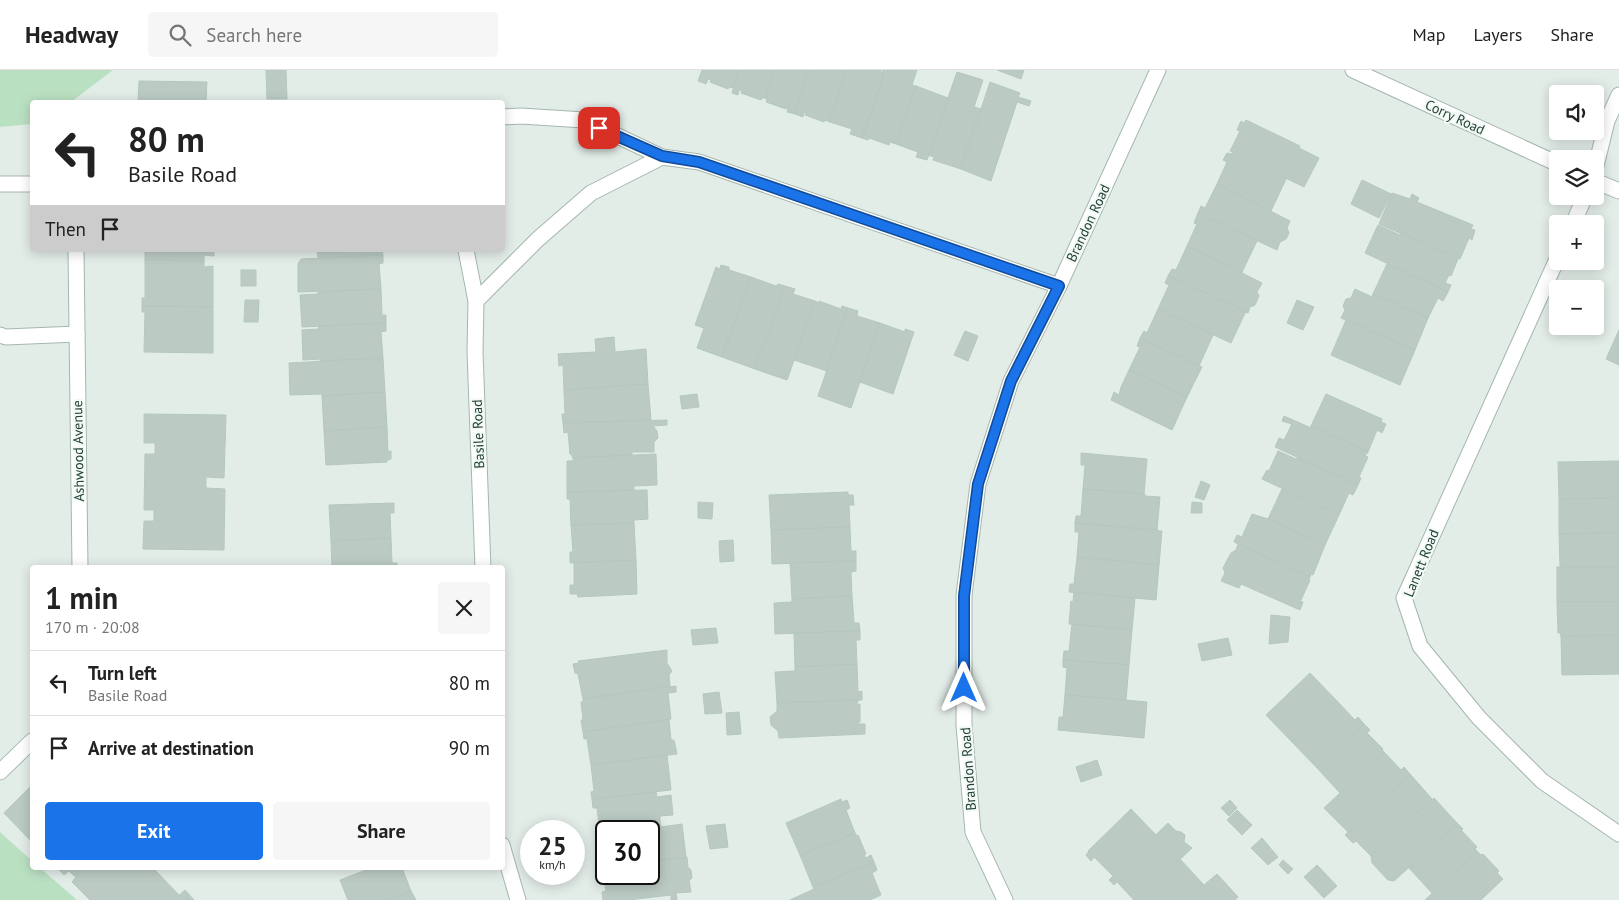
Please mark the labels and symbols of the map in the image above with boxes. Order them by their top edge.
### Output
street label: Corry Road [1422,95,1488,139]
pin [578,107,620,149]
street label: Brandon Road [1062,181,1114,265]
street label: Basile Road [468,399,488,469]
street label: Ashwood Avenue [68,400,88,502]
street label: Lanett Road [1399,526,1443,600]
position arrow [937,661,989,713]
street label: Brandon Road [956,727,980,811]
speed limit sign: 30 [595,820,660,885]

